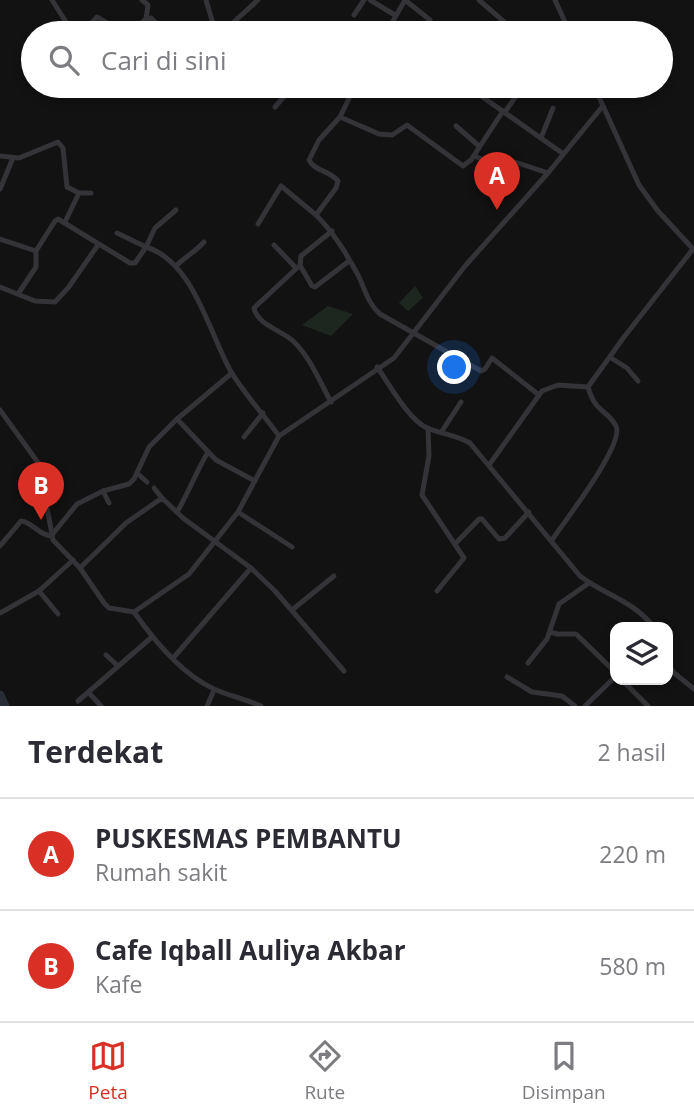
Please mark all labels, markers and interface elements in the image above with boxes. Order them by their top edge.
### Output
search box [21,21,673,98]
icon: search [45,41,83,79]
text: Cari di sini [101,42,226,78]
pin: A [474,152,520,210]
your location [437,350,471,384]
pin: B [18,462,64,520]
map controls [610,622,673,685]
button: layers [610,622,673,685]
text: Terdekat [28,731,163,772]
text: 2 hasil [597,736,666,768]
text: PUSKESMAS PEMBANTU [95,820,402,856]
text: A [43,838,59,870]
text: 220 m [599,838,666,870]
text: Rumah sakit [95,856,227,888]
text: Cafe Iqball Auliya Akbar [95,932,405,968]
text: B [43,950,59,982]
text: 580 m [599,950,666,982]
text: Kafe [95,968,143,1000]
tab: Peta [88,1037,128,1105]
tab: Rute [304,1037,345,1105]
tab: Disimpan [522,1037,606,1105]

